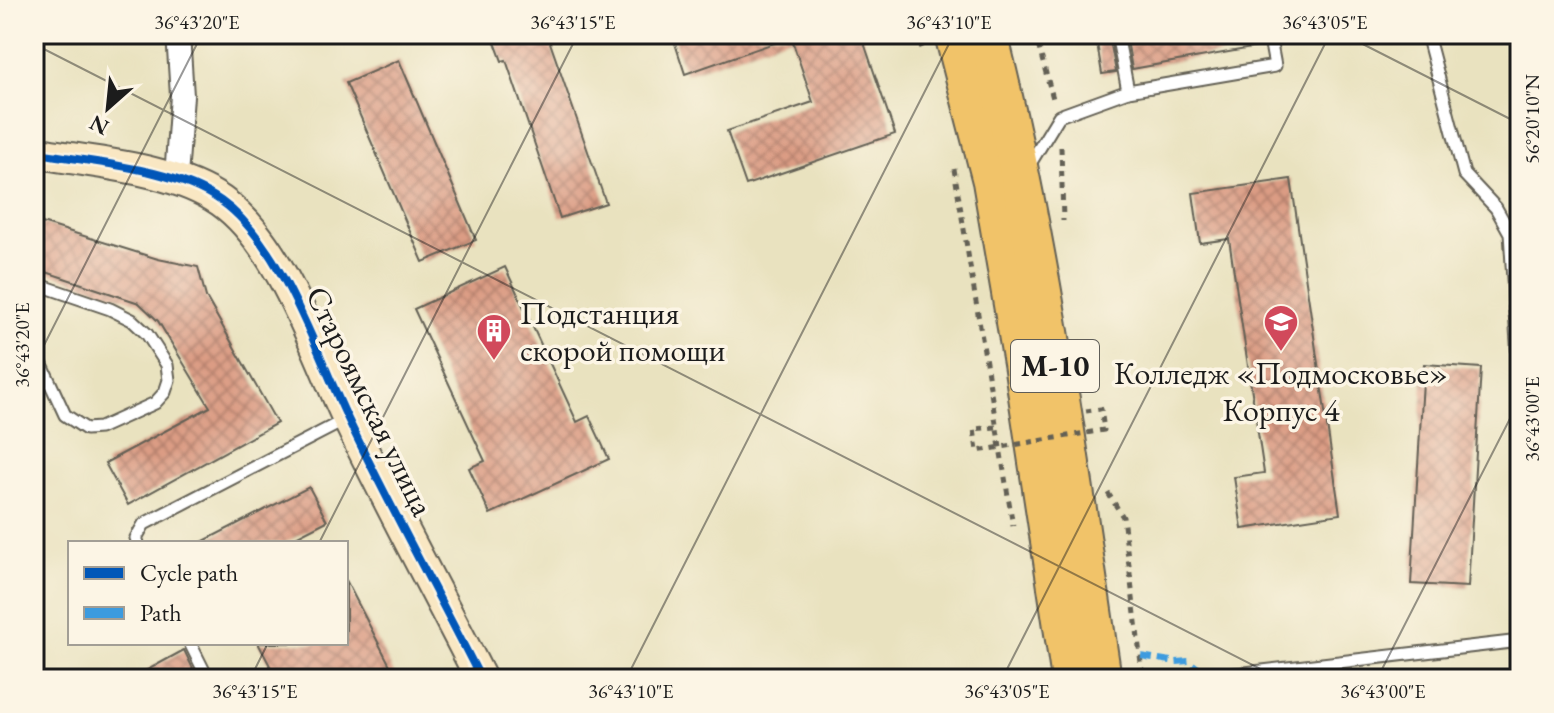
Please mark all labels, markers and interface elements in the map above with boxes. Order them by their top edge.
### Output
text: 36°43'20"E [154,9,240,35]
text: 36°43'15"E [530,9,616,35]
text: 36°43'10"E [906,9,992,35]
text: 36°43'05"E [1282,9,1368,35]
north arrow [68,68,148,148]
text: 56°20'10"N [1519,74,1545,164]
text: N [84,108,114,142]
street label: Староямская улица [296,279,444,523]
place label: Подстанция скорой помощи [520,292,725,371]
text: 36°43'20"E [9,302,35,388]
school or university icon: Колледж «Подмосковье» Корпус 4 [1262,303,1300,353]
building icon: Подстанция скорой помощи [475,312,513,362]
road number: М-10 [1011,340,1099,392]
place label: Колледж «Подмосковье» Корпус 4 [1114,352,1448,431]
text: 36°43'00"E [1519,376,1545,462]
legend [68,541,348,645]
text: Cycle path [140,557,238,588]
text: Path [140,597,182,628]
text: 36°43'15"E [212,678,298,704]
text: 36°43'10"E [588,678,674,704]
text: 36°43'05"E [964,678,1050,704]
text: 36°43'00"E [1340,678,1426,704]

